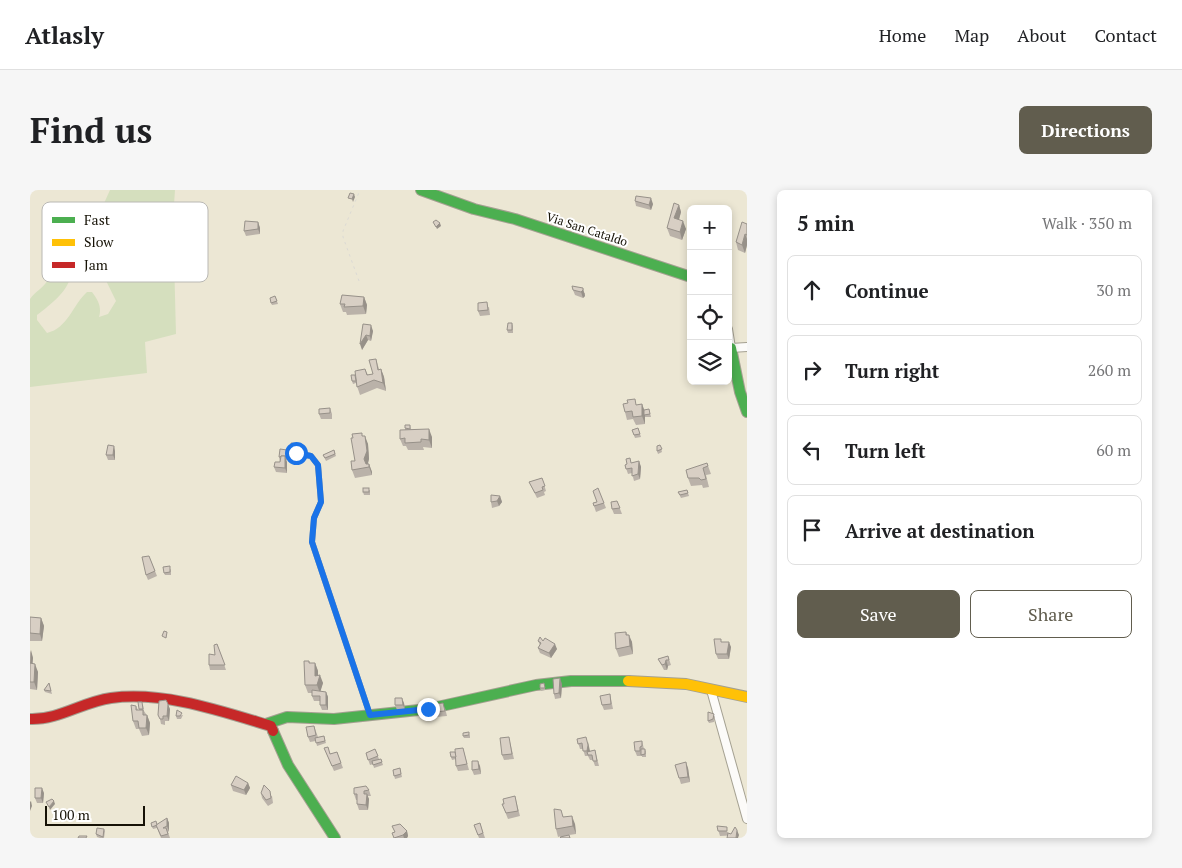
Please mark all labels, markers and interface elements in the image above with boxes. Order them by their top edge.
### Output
text: Atlasly [25,19,104,51]
text: Home [879,23,926,47]
text: Map [954,23,989,47]
text: About [1017,23,1066,47]
text: Contact [1094,23,1157,47]
button: Directions [1019,106,1152,154]
text: Find us [30,107,152,153]
legend [42,202,208,282]
map controls [687,205,732,385]
button: + [687,205,732,250]
street label: Via San Cataldo [544,209,630,249]
text: 5 min [797,209,854,237]
text: Fast [84,210,111,229]
text: Walk · 350 m [1042,212,1132,234]
text: Slow [84,232,114,251]
button: − [687,250,732,295]
text: Jam [84,255,108,274]
icon: ahead [798,276,826,304]
text: Continue [845,278,929,303]
text: 30 m [1096,279,1131,301]
button: locate [687,295,732,340]
button: layers [687,340,732,385]
icon: right [798,356,826,384]
text: Turn right [845,358,939,383]
text: 260 m [1088,359,1131,381]
icon: left [798,436,826,464]
text: Turn left [845,438,926,463]
text: 60 m [1096,439,1131,461]
route start [285,442,308,465]
icon: arrive [798,516,826,544]
text: Arrive at destination [845,518,1034,543]
button: Save [797,590,960,638]
button: Share [970,590,1132,638]
route end [417,698,440,721]
scale bar [45,803,145,826]
text: 100 m [52,805,90,824]

